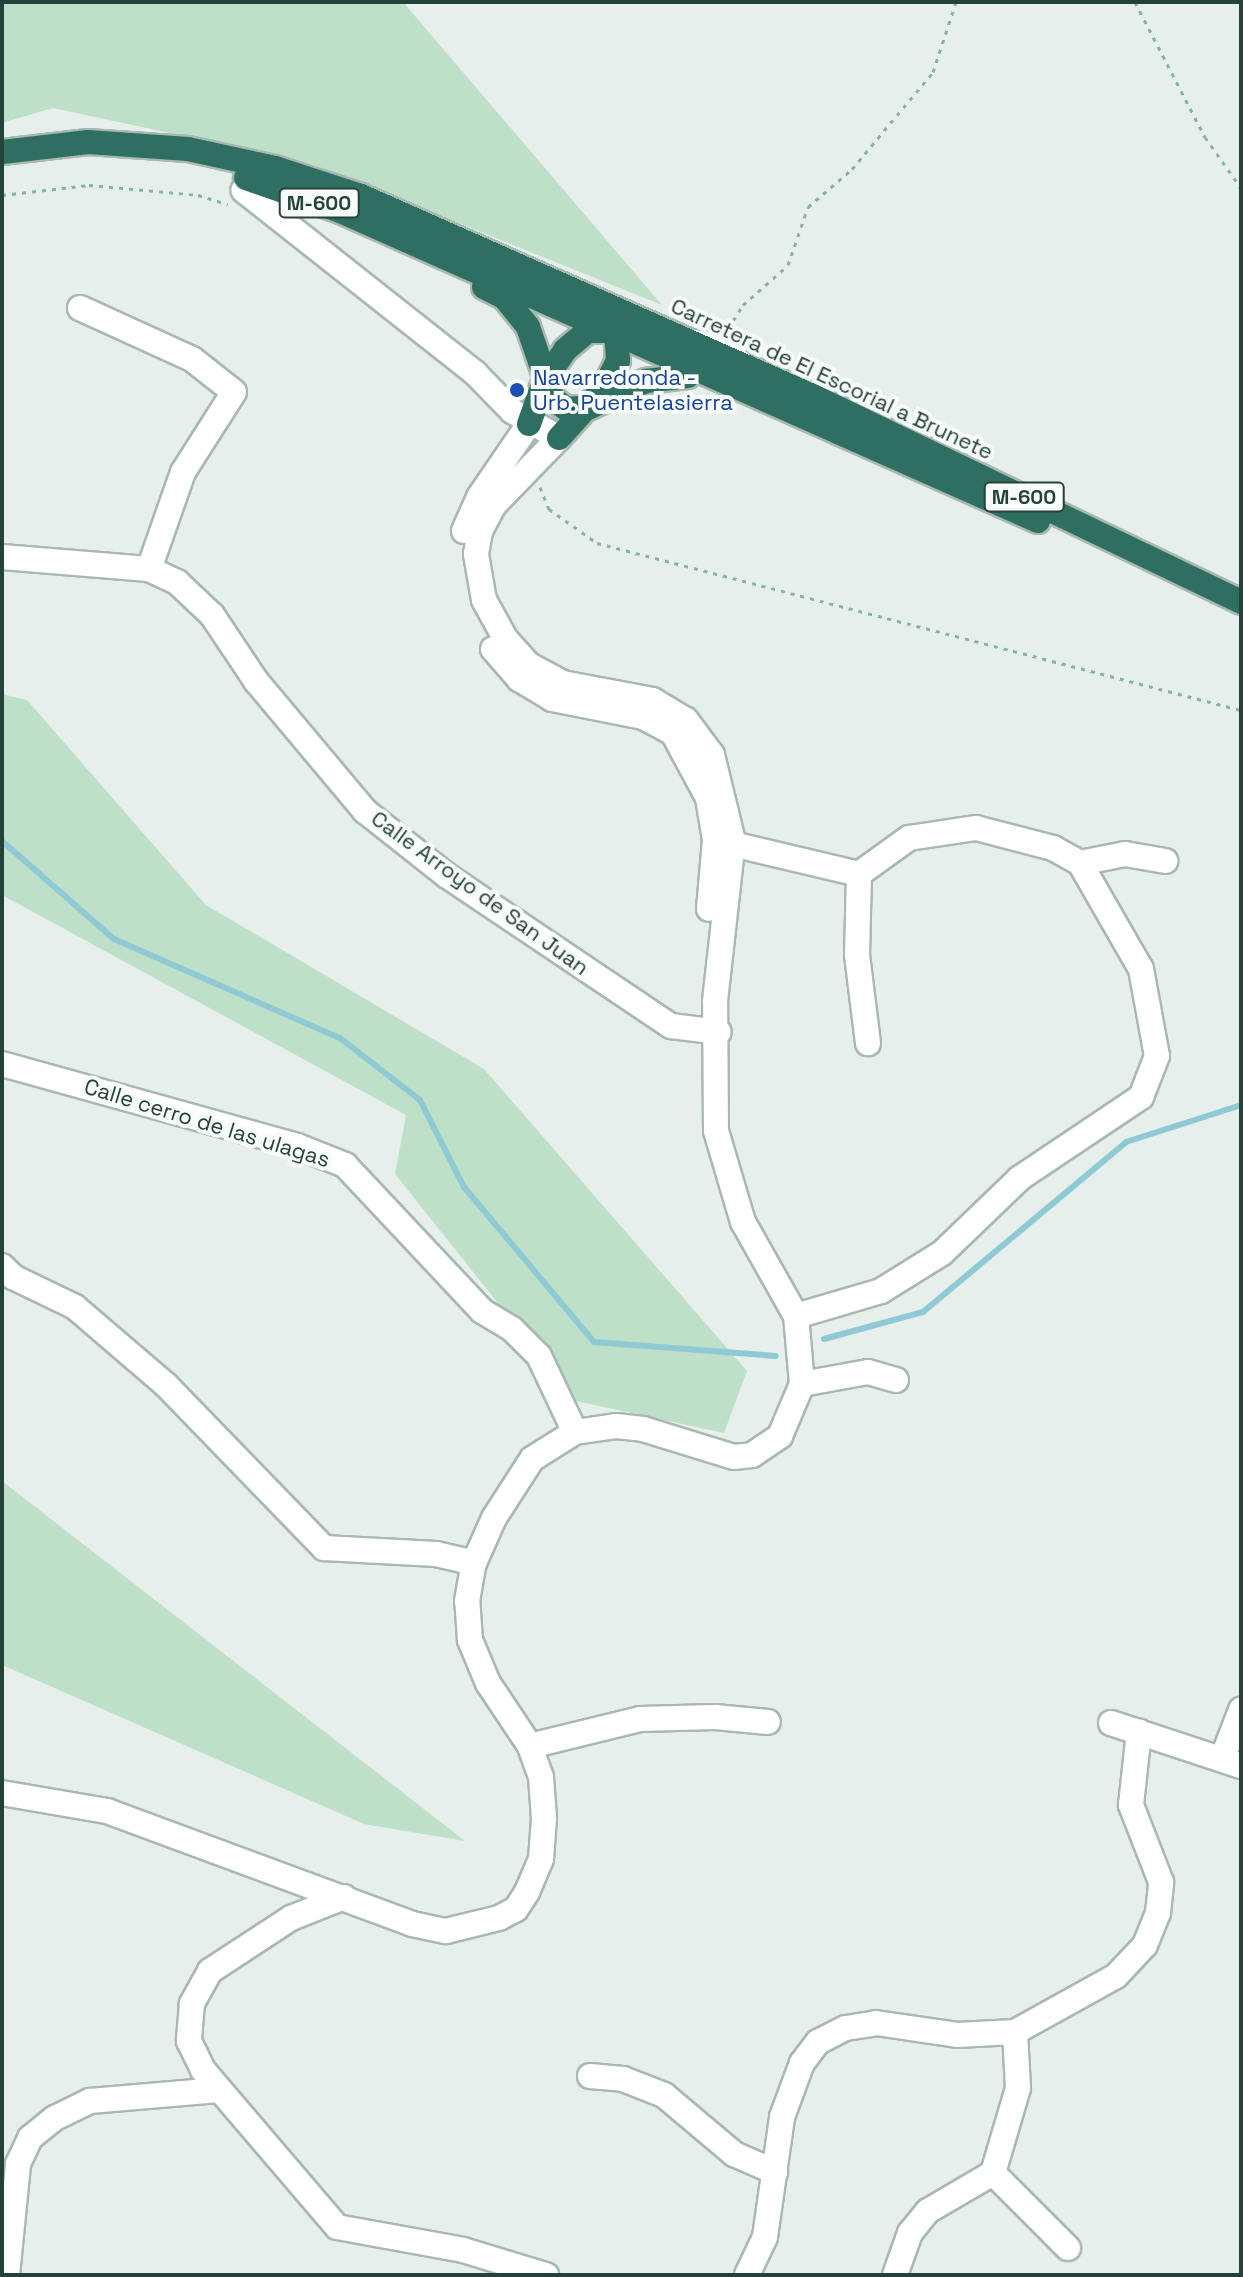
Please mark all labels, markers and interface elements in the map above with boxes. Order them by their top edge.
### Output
road number: M-600 [277,187,361,219]
street label: Carretera de El Escorial a Brunete [667,293,997,465]
place label: Navarredonda - Urb. Puentelasierra [533,364,734,416]
marker: Navarredonda - Urb. Puentelasierra [508,381,526,399]
road number: M-600 [982,481,1066,513]
street label: Calle Arroyo de San Juan [366,805,594,981]
street label: Calle cerro de las ulagas [81,1073,333,1173]

